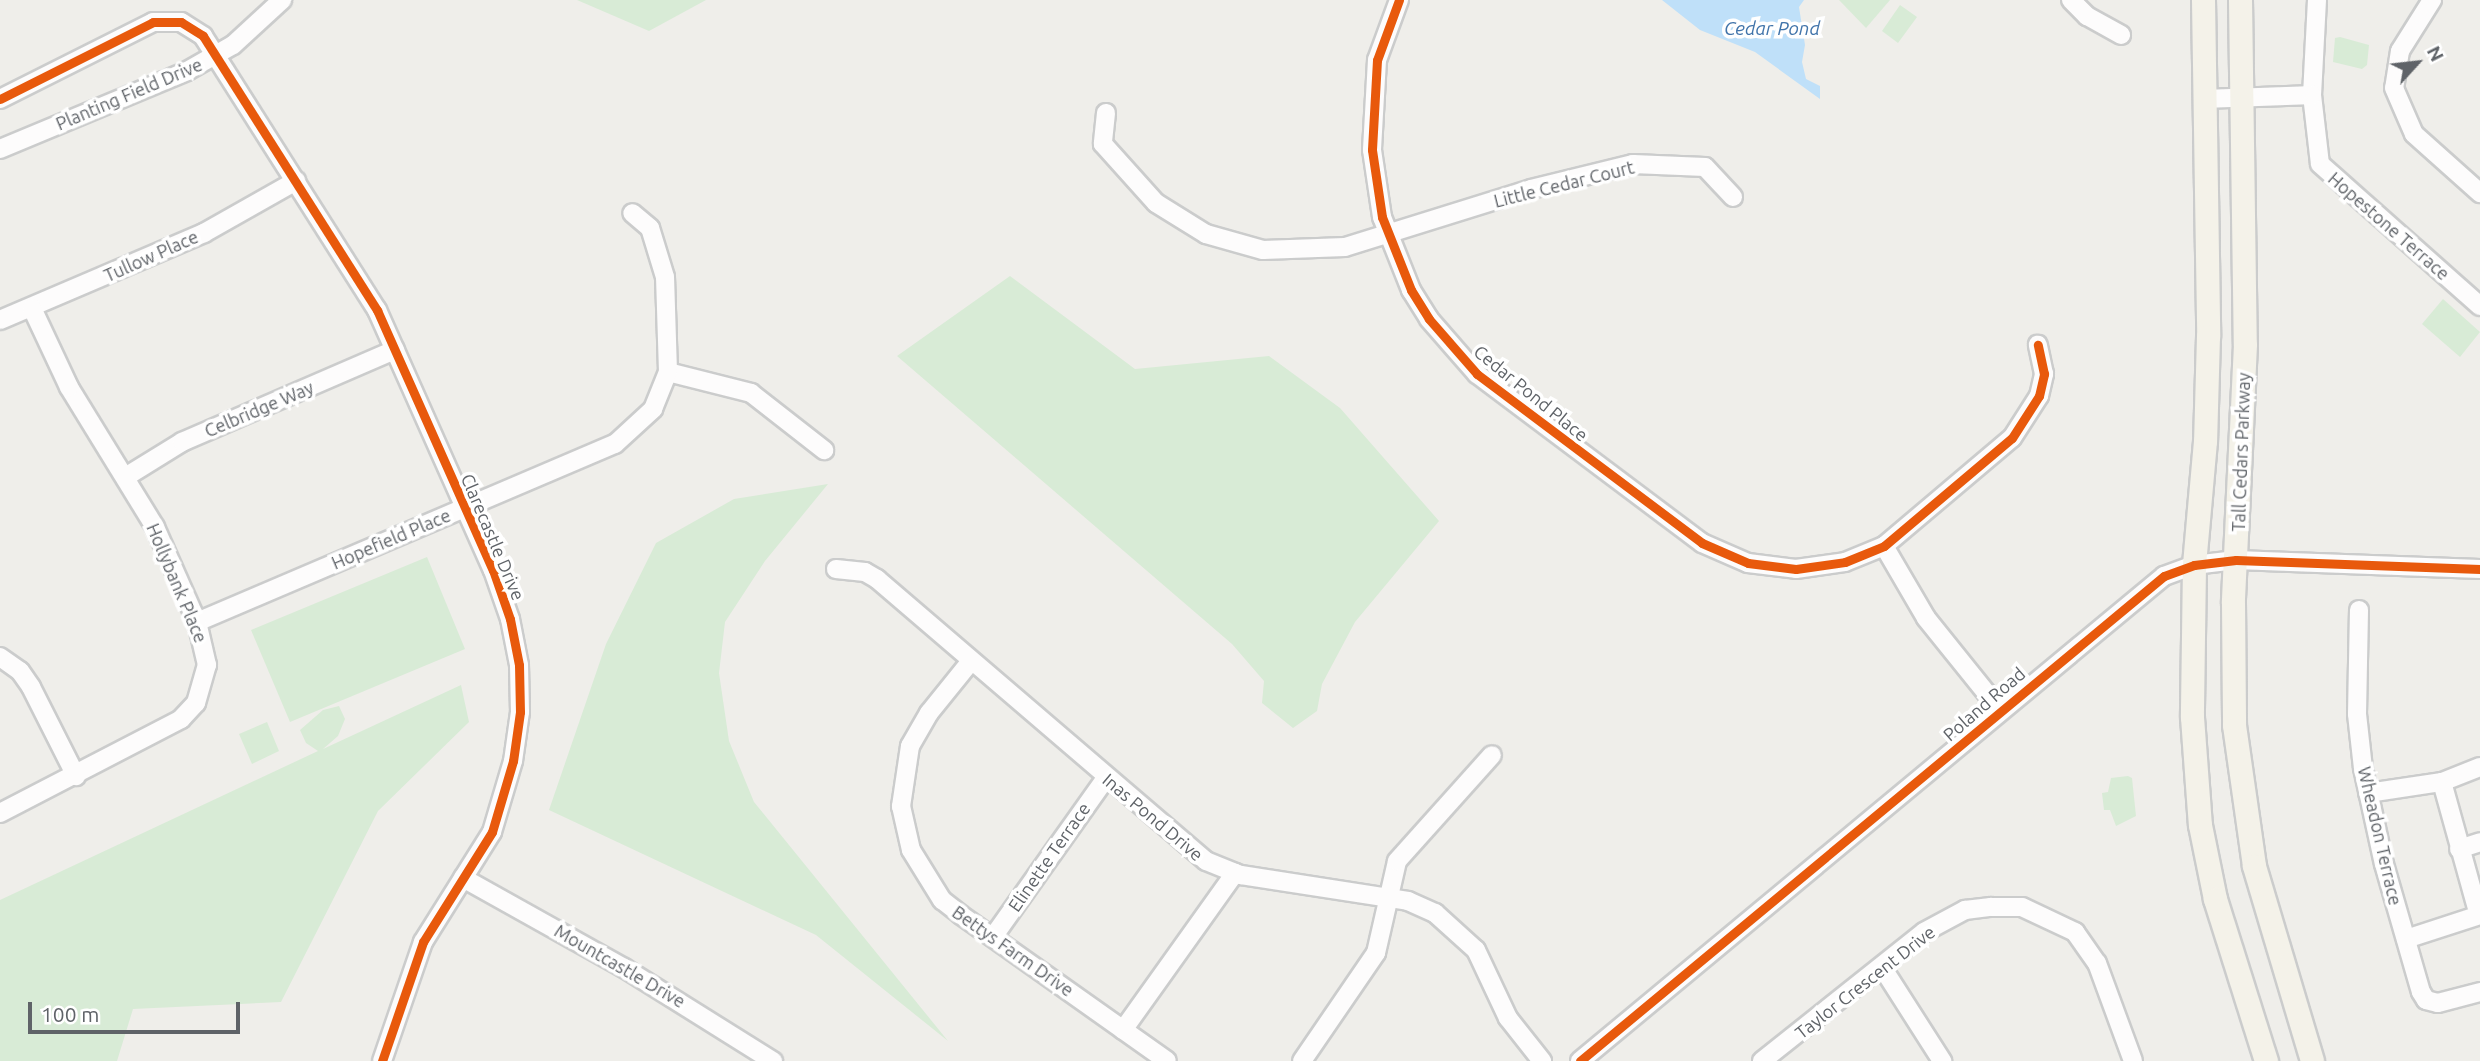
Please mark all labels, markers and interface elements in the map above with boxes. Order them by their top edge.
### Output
water label: Cedar Pond [1724,18,1820,40]
north arrow [2382,28,2452,98]
text: N [2423,42,2449,65]
street label: Planting Field Drive [53,53,205,135]
street label: Little Cedar Court [1492,156,1636,212]
street label: Hopestone Terrace [2324,168,2454,284]
street label: Tullow Place [101,226,201,286]
street label: Cedar Pond Place [1470,340,1592,446]
street label: Tall Cedars Parkway [2227,372,2255,532]
street label: Celbridge Way [201,376,317,442]
street label: Clarecastle Drive [457,470,529,604]
street label: Hopefield Place [328,504,454,574]
street label: Hollybank Place [142,520,212,646]
street label: Poland Road [1939,663,2029,745]
street label: Wheadon Terrace [2354,765,2406,907]
street label: Inas Pond Drive [1098,769,1208,865]
street label: Elinette Terrace [1004,798,1094,916]
street label: Bettys Farm Drive [948,901,1078,1001]
street label: Mountcastle Drive [551,920,689,1012]
street label: Taylor Crescent Drive [1791,921,1939,1043]
scale bar [32,988,243,1032]
text: 100 m [41,1002,99,1026]

